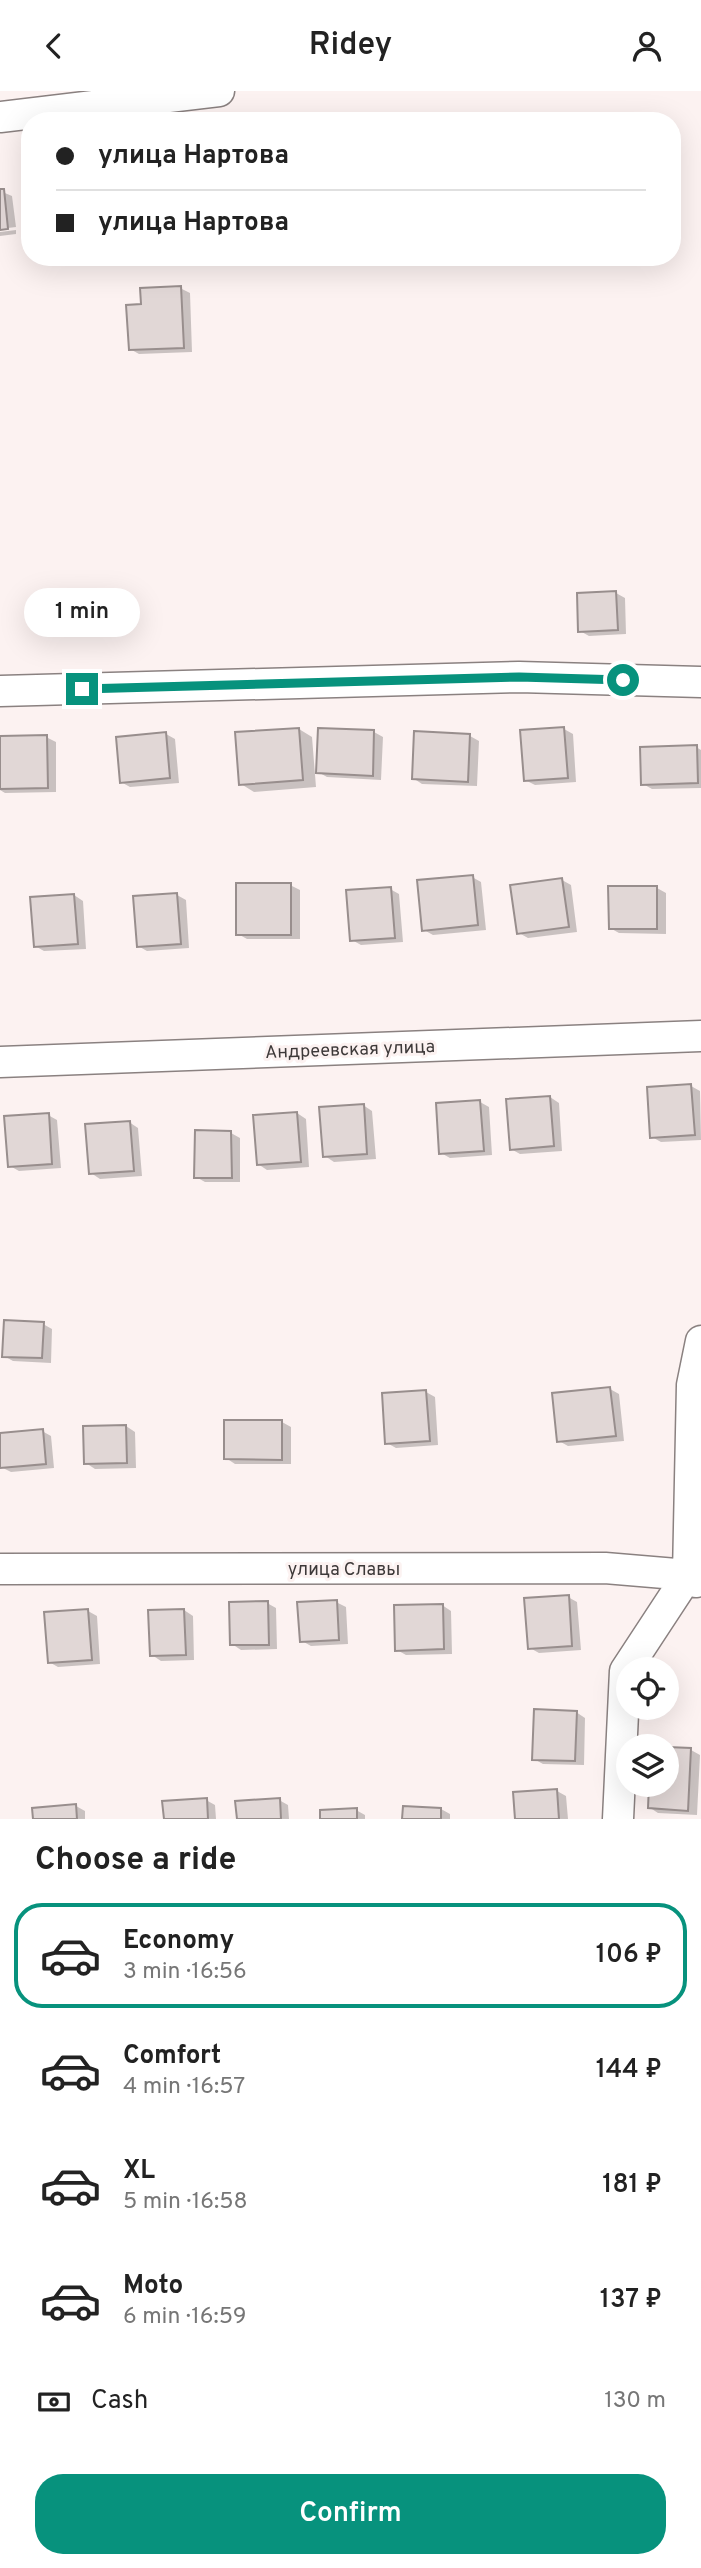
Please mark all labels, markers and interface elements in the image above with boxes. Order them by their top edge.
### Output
text: Ridey [309,26,392,66]
icon: back [35,27,73,65]
icon: person [628,27,666,65]
text: улица Нартова [98,140,289,173]
text: улица Нартова [98,207,289,240]
callout: 1 min [24,587,140,637]
text: 1 min [55,598,109,627]
route start [607,664,639,696]
route end [66,673,98,705]
street label: Андреевская улица [265,1036,435,1065]
street label: улица Славы [288,1559,400,1582]
map controls [616,1657,679,1797]
button: locate [616,1657,679,1720]
button: layers [616,1734,679,1797]
text: Choose a ride [35,1841,236,1881]
icon: car [39,1924,102,1987]
text: Economy [123,1925,234,1958]
text: 106 ₽ [596,1939,662,1972]
text: 3 min · 16:56 [123,1958,247,1987]
icon: car [39,2039,102,2102]
text: Comfort [123,2040,221,2073]
text: 144 ₽ [596,2054,662,2087]
text: 4 min · 16:57 [123,2073,245,2102]
icon: car [39,2154,102,2217]
text: XL [123,2155,155,2188]
text: 181 ₽ [602,2169,662,2202]
text: 5 min · 16:58 [123,2188,248,2217]
icon: car [39,2269,102,2332]
text: Moto [123,2270,183,2303]
text: 137 ₽ [600,2284,662,2317]
text: 6 min · 16:59 [123,2303,247,2332]
icon: cash [35,2383,73,2421]
text: Cash [91,2385,148,2418]
text: 130 m [604,2387,666,2416]
button: Confirm [35,2474,666,2554]

